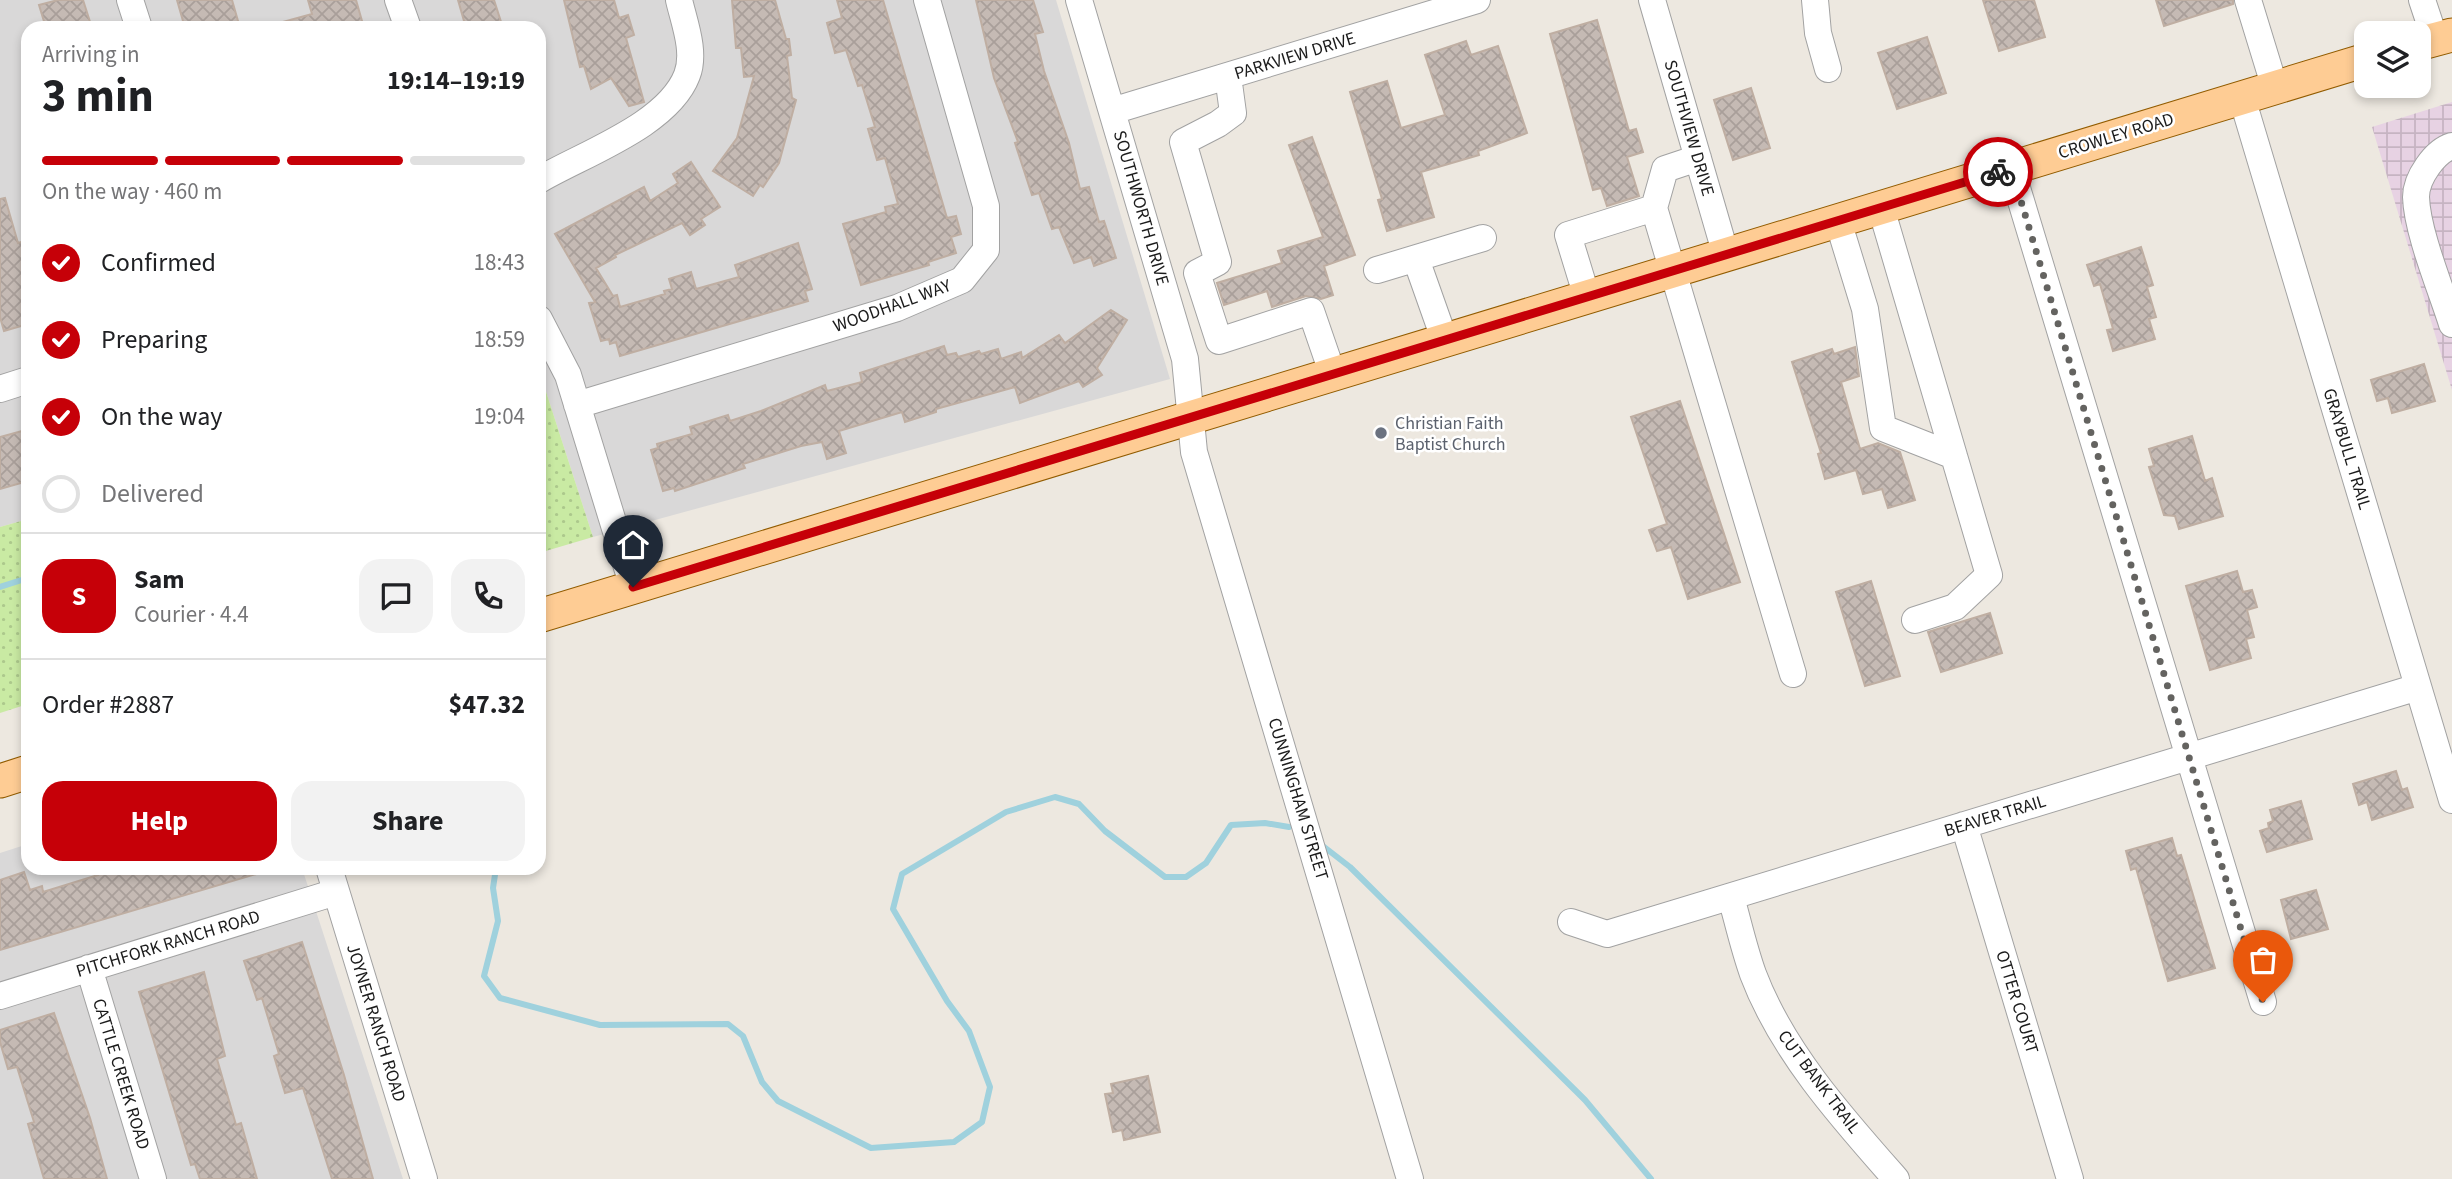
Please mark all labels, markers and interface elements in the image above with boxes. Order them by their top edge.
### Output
map controls [2354,21,2431,98]
button: layers [2354,21,2431,98]
street label: PARKVIEW DRIVE [1231,26,1359,86]
text: Arriving in [42,38,140,71]
street label: SOUTHVIEW DRIVE [1658,57,1720,199]
text: 19:14–19:19 [387,62,525,99]
text: 3 min [42,64,154,129]
street label: CROWLEY ROAD [2055,107,2177,165]
street label: SOUTHWORTH DRIVE [1107,127,1175,289]
courier [1963,137,2033,207]
icon: bike [1979,153,2017,191]
text: On the way · 460 m [42,175,222,208]
icon: check [42,244,80,282]
text: Confirmed [101,244,216,281]
text: 18:43 [474,246,525,279]
street label: WOODHALL WAY [830,273,955,339]
icon: check [42,321,80,359]
text: Preparing [101,321,207,358]
text: 18:59 [474,323,525,356]
street label: GRAYBULL TRAIL [2317,385,2377,513]
icon: check [42,398,80,436]
text: On the way [101,398,222,435]
text: 19:04 [474,400,525,433]
place label: Christian Faith Baptist Church [1395,411,1506,457]
marker: Christian Faith Baptist Church [1373,425,1389,441]
text: Delivered [101,475,204,512]
pin [603,515,663,587]
icon: home [614,526,652,564]
button: chat [359,559,433,633]
button: phone [451,559,525,633]
text: Sam [134,561,184,598]
text: S [72,578,86,615]
text: Courier · 4.4 [134,598,249,631]
text: Order #2887 [42,686,174,723]
text: $47.32 [449,686,525,723]
street label: CUNNINGHAM STREET [1261,715,1335,883]
button: Help [42,781,277,861]
button: Share [291,781,525,861]
street label: BEAVER TRAIL [1941,789,2049,843]
street label: PITCHFORK RANCH ROAD [73,904,263,984]
pin [2233,930,2293,1002]
street label: JOYNER RANCH ROAD [340,941,412,1105]
icon: bag [2244,941,2282,979]
street label: OTTER COURT [1989,947,2045,1057]
street label: CATTLE CREEK ROAD [86,995,156,1153]
street label: CUT BANK TRAIL [1772,1025,1866,1139]

